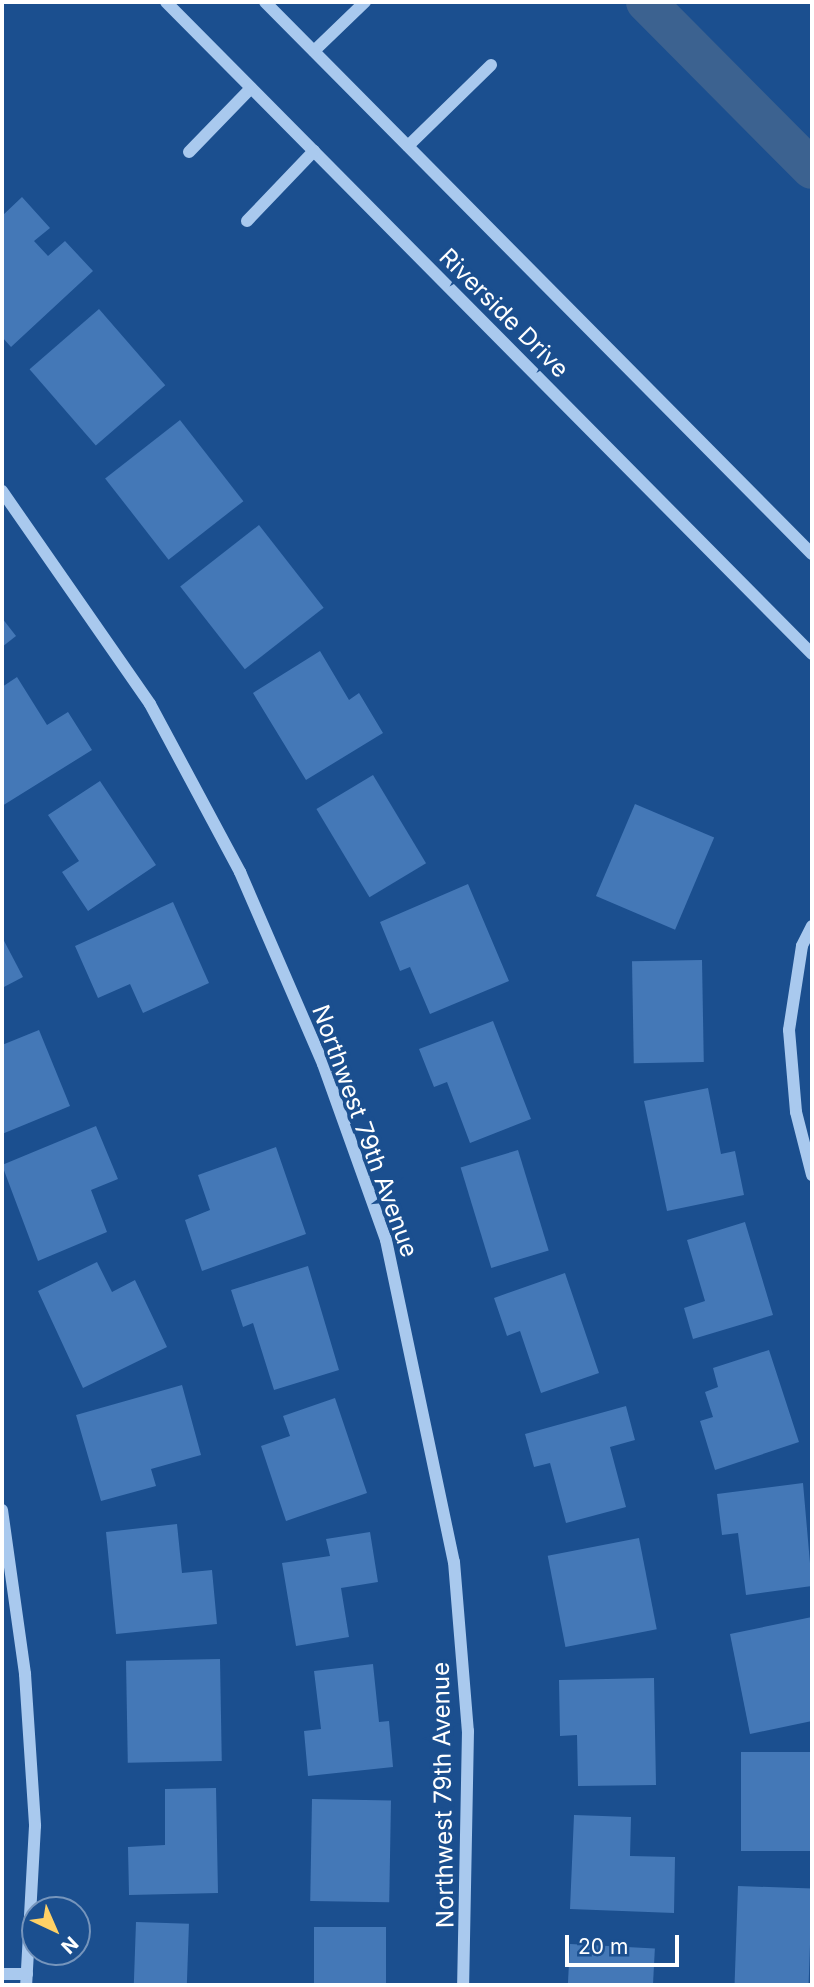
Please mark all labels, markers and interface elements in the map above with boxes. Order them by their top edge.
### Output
street label: Riverside Drive [433,242,575,384]
street label: Northwest 79th Avenue [306,1001,424,1261]
street label: Northwest 79th Avenue [426,1662,460,1928]
north arrow [21,1896,91,1966]
scale bar [569,1920,683,1964]
text: N [56,1932,83,1958]
text: 20 m [578,1934,628,1959]

